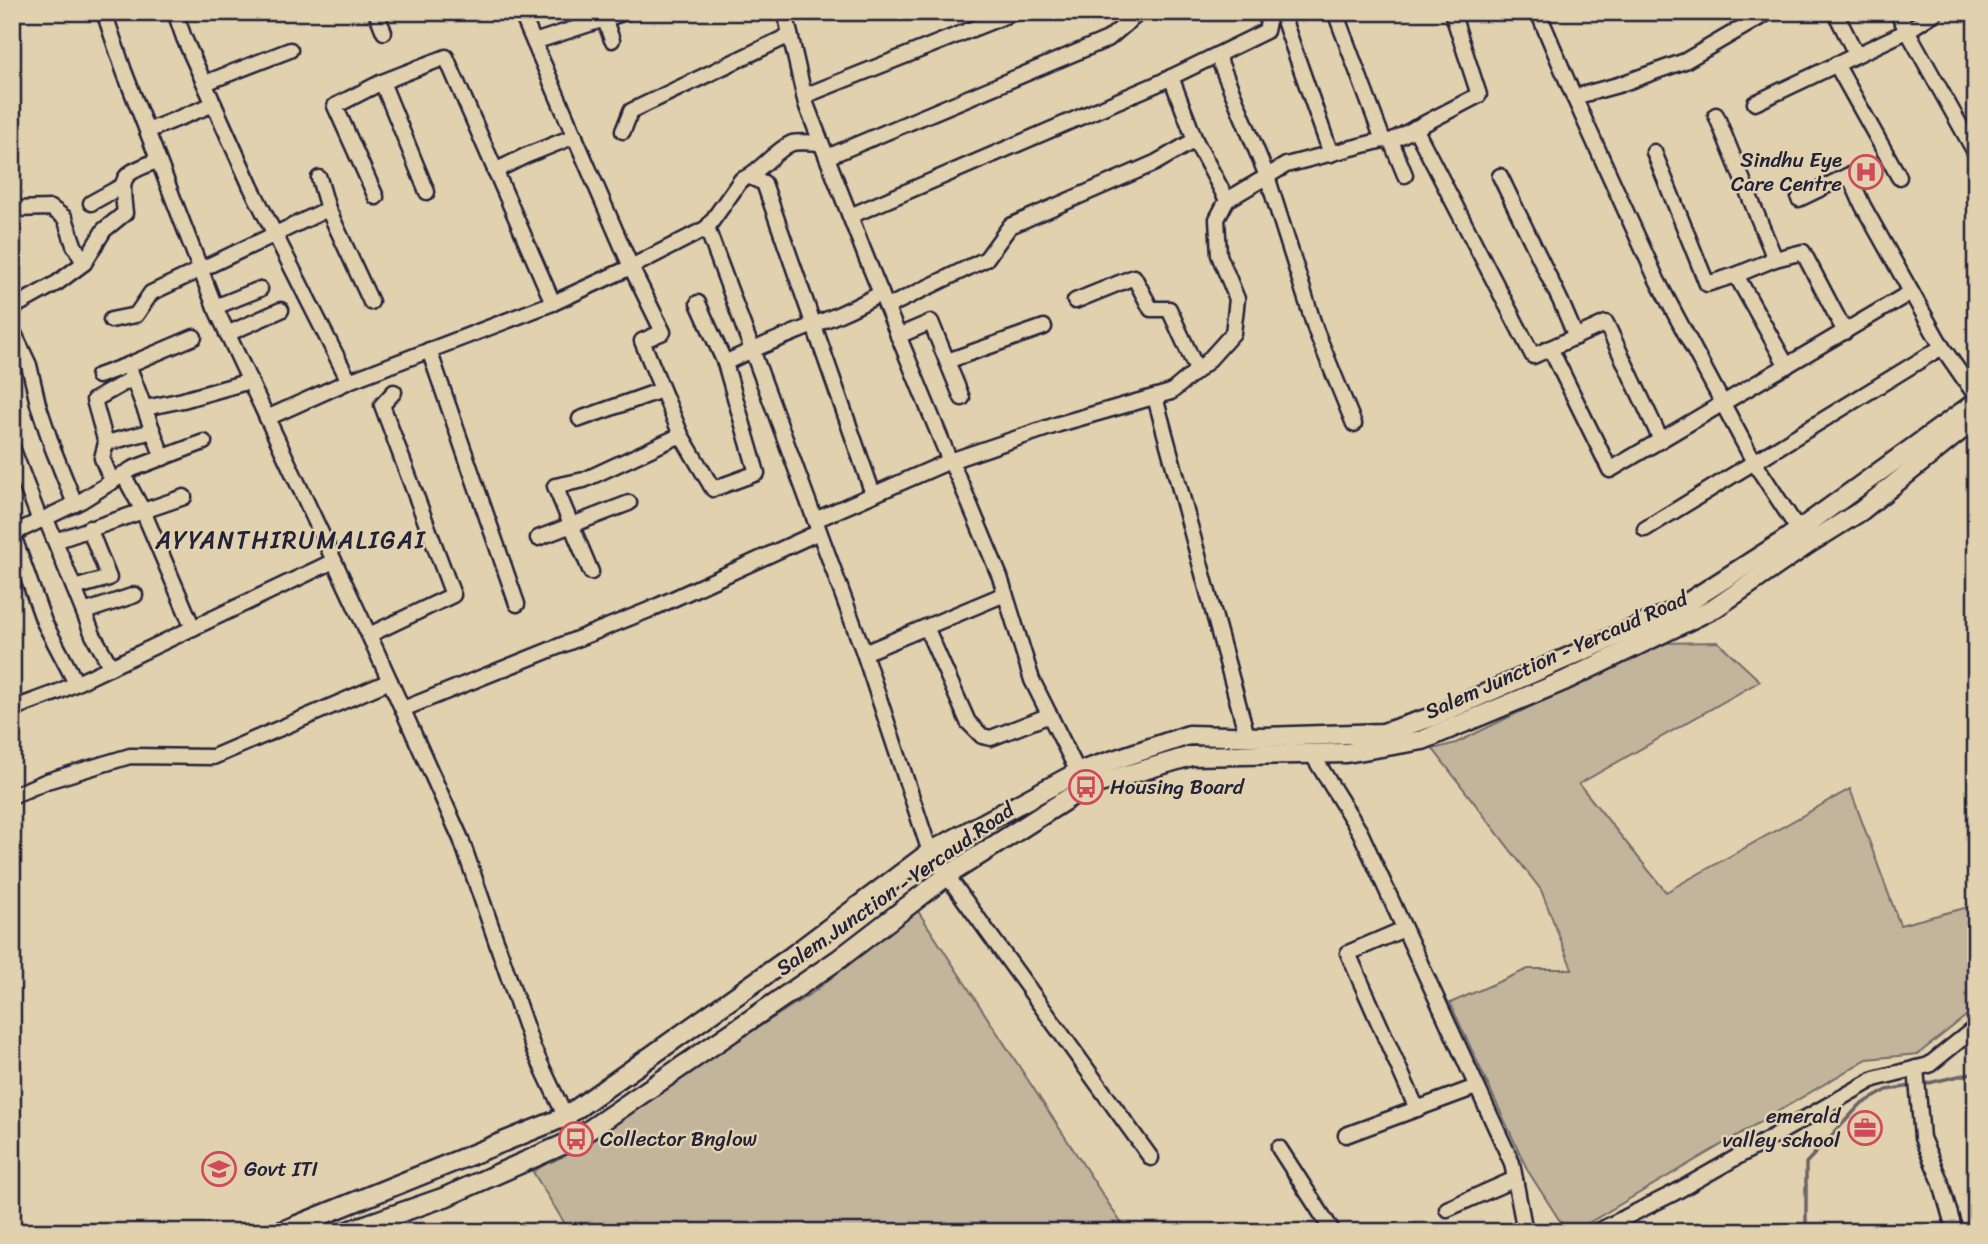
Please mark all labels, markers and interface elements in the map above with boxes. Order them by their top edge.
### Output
place label: Sindhu Eye Care Centre [1731,141,1842,203]
hospital icon: Sindhu Eye Care Centre [1847,153,1885,191]
district label: AYYANTHIRUMALIGAI [154,519,427,561]
street label: Salem Junction - Yercaud Road [1418,579,1695,730]
bus stop icon: Housing Board [1067,768,1105,806]
place label: Housing Board [1110,768,1246,806]
street label: Salem Junction - Yercaud Road [768,791,1024,986]
place label: emerald valley school [1722,1097,1842,1159]
office icon: emerald valley school [1846,1109,1884,1147]
bus stop icon: Collector Bnglow [557,1120,595,1158]
place label: Collector Bnglow [600,1120,758,1158]
school or university icon: Govt ITI [200,1150,238,1188]
place label: Govt ITI [244,1150,319,1188]

